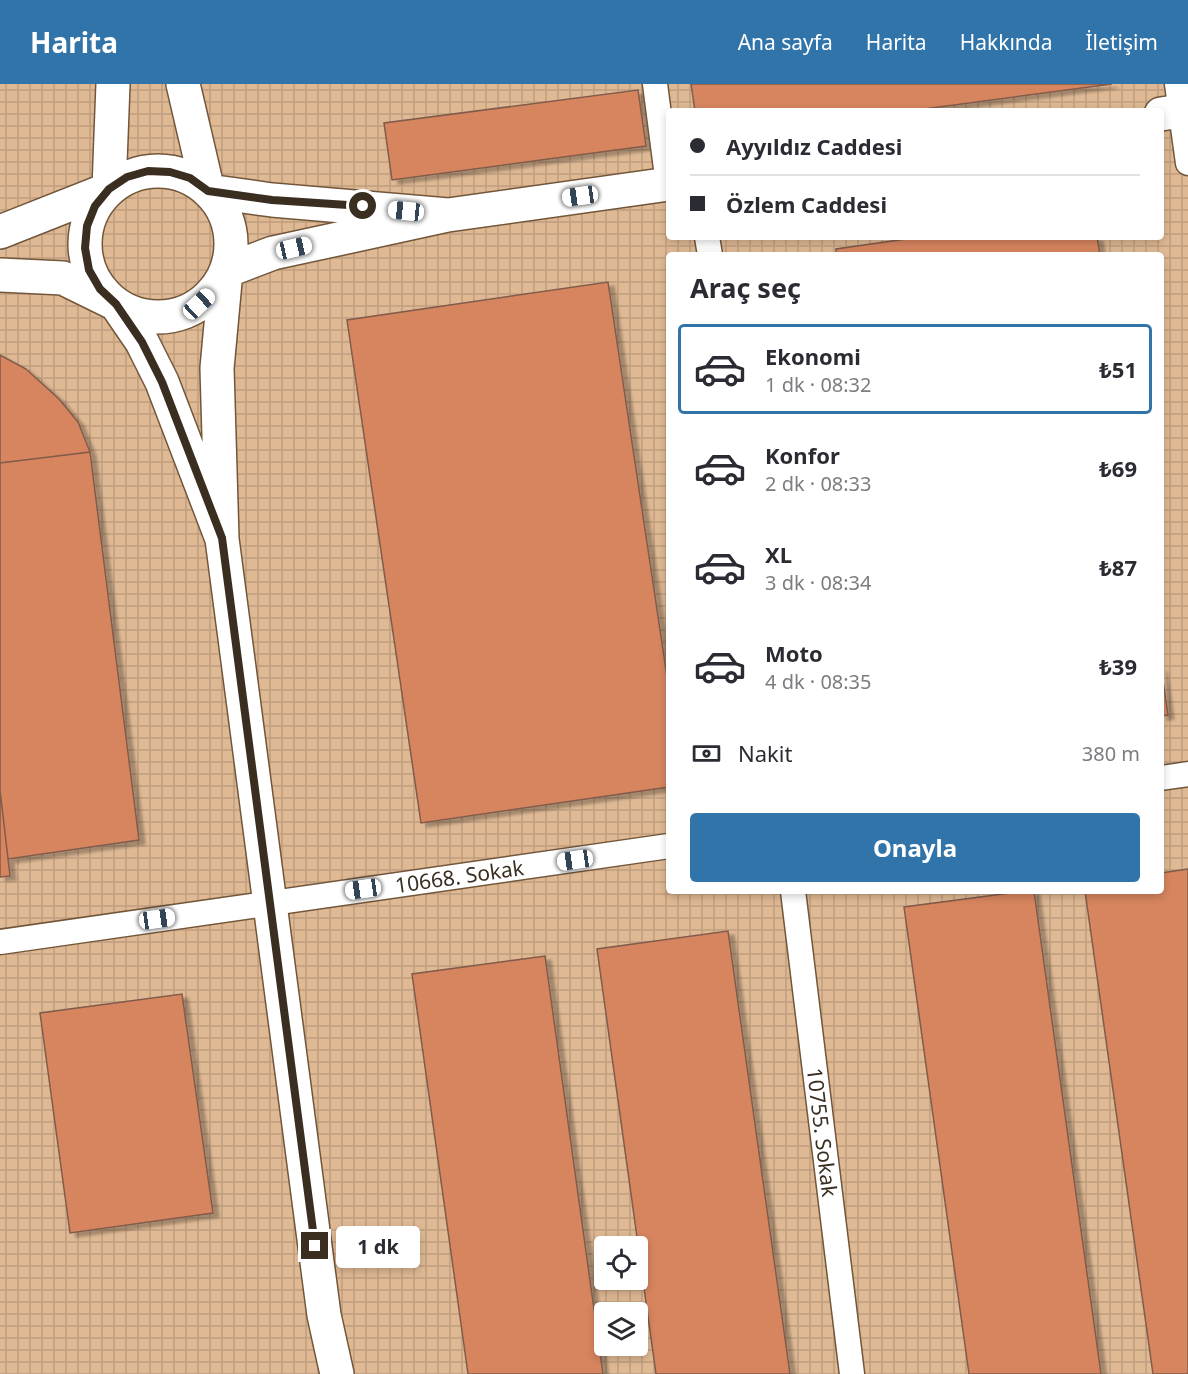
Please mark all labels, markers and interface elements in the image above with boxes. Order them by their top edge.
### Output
text: Harita [30,23,118,61]
text: Ana sayfa [738,28,833,56]
text: Harita [866,28,927,56]
text: Hakkında [960,28,1053,56]
text: İletişim [1086,28,1158,56]
text: Ayyıldız Caddesi [726,131,902,161]
car [561,185,599,207]
text: Özlem Caddesi [726,189,887,219]
route start [349,192,376,219]
car [387,200,425,222]
car [274,235,314,261]
text: Araç seç [690,269,801,306]
car [180,285,218,323]
text: Ekonomi [765,341,861,371]
icon: car [693,342,747,396]
text: ₺51 [1099,354,1137,384]
text: 1 dk · 08:32 [765,371,872,398]
text: Konfor [765,440,840,470]
icon: car [693,441,747,495]
text: ₺69 [1099,453,1137,483]
text: 2 dk · 08:33 [765,470,872,497]
text: XL [765,539,792,569]
icon: car [693,540,747,594]
text: ₺87 [1099,552,1137,582]
text: 3 dk · 08:34 [765,569,872,596]
text: Moto [765,638,823,668]
icon: car [693,639,747,693]
text: ₺39 [1099,651,1137,681]
text: 4 dk · 08:35 [765,668,872,695]
icon: cash [690,737,723,770]
text: Nakit [738,738,792,768]
text: 380 m [1082,740,1140,767]
button: Onayla [690,813,1140,882]
car [556,849,594,871]
street label: 10668. Sokak [393,853,526,899]
car [344,878,382,900]
car [138,908,176,930]
street label: 10755. Sokak [801,1066,844,1199]
callout: 1 dk [336,1225,420,1267]
route end [301,1232,328,1259]
text: 1 dk [357,1233,399,1260]
map controls [594,1236,648,1356]
button: locate [594,1236,648,1290]
button: layers [594,1302,648,1356]

